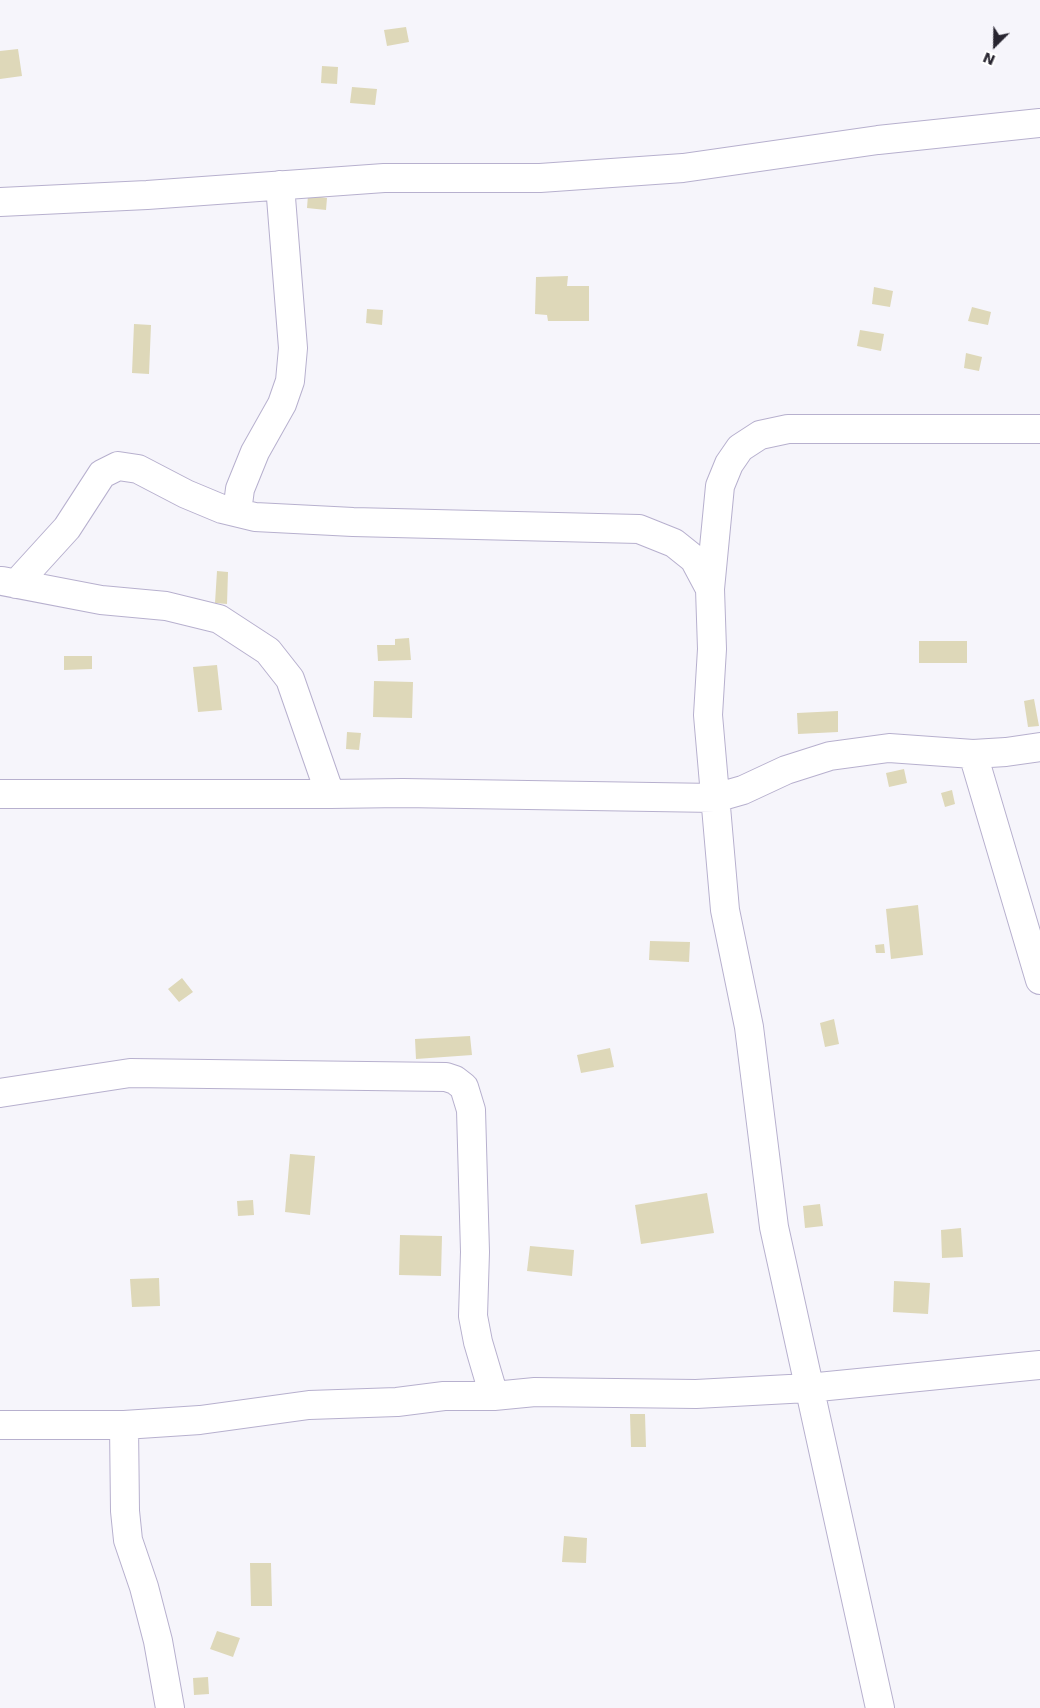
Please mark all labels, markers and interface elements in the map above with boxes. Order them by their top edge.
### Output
north arrow [970,20,1020,70]
text: N [981,49,998,68]

